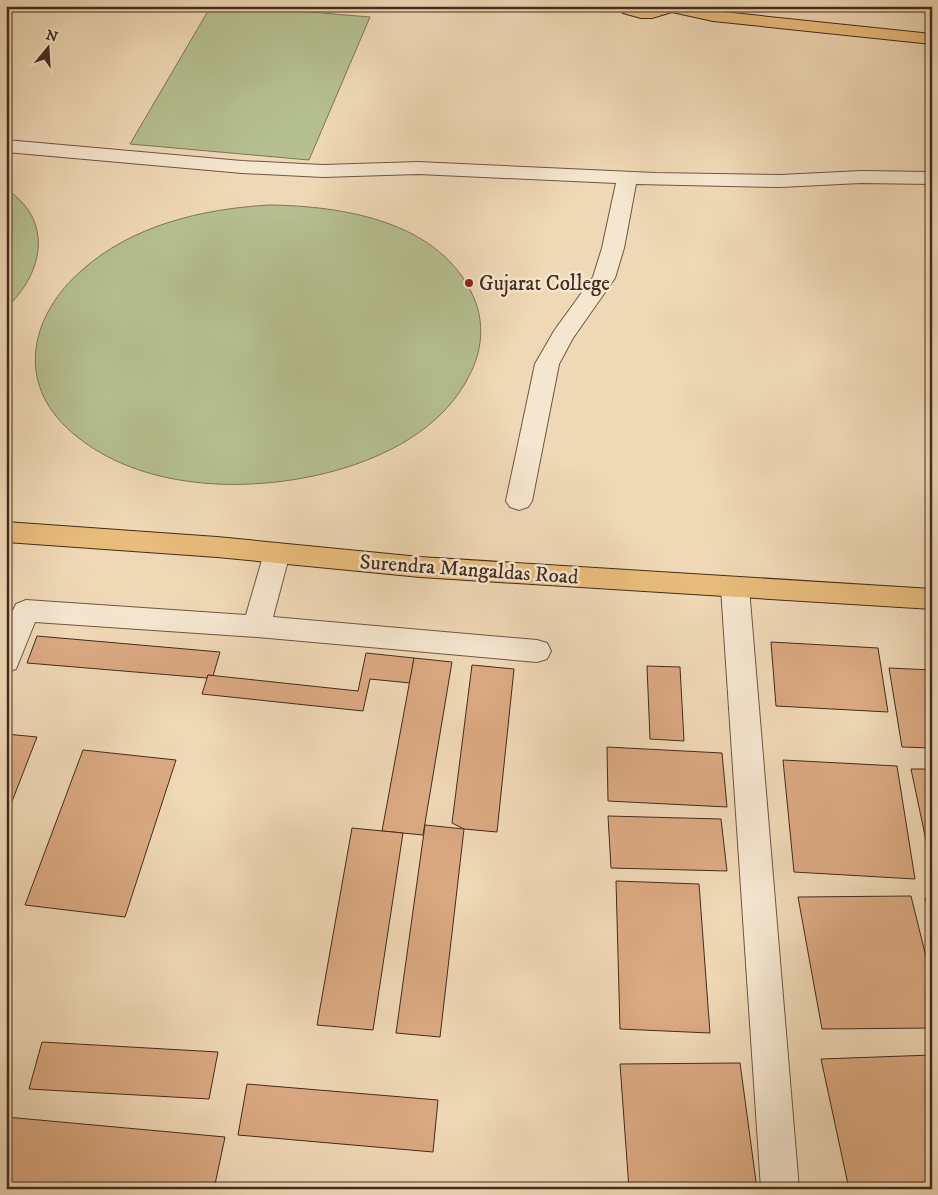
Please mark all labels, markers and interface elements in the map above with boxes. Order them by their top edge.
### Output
north arrow [22,22,72,72]
text: N [43,26,60,47]
place label: Gujarat College [479,271,610,297]
marker: Gujarat College [463,277,475,289]
street label: Surendra Mangaldas Road [359,549,580,591]

